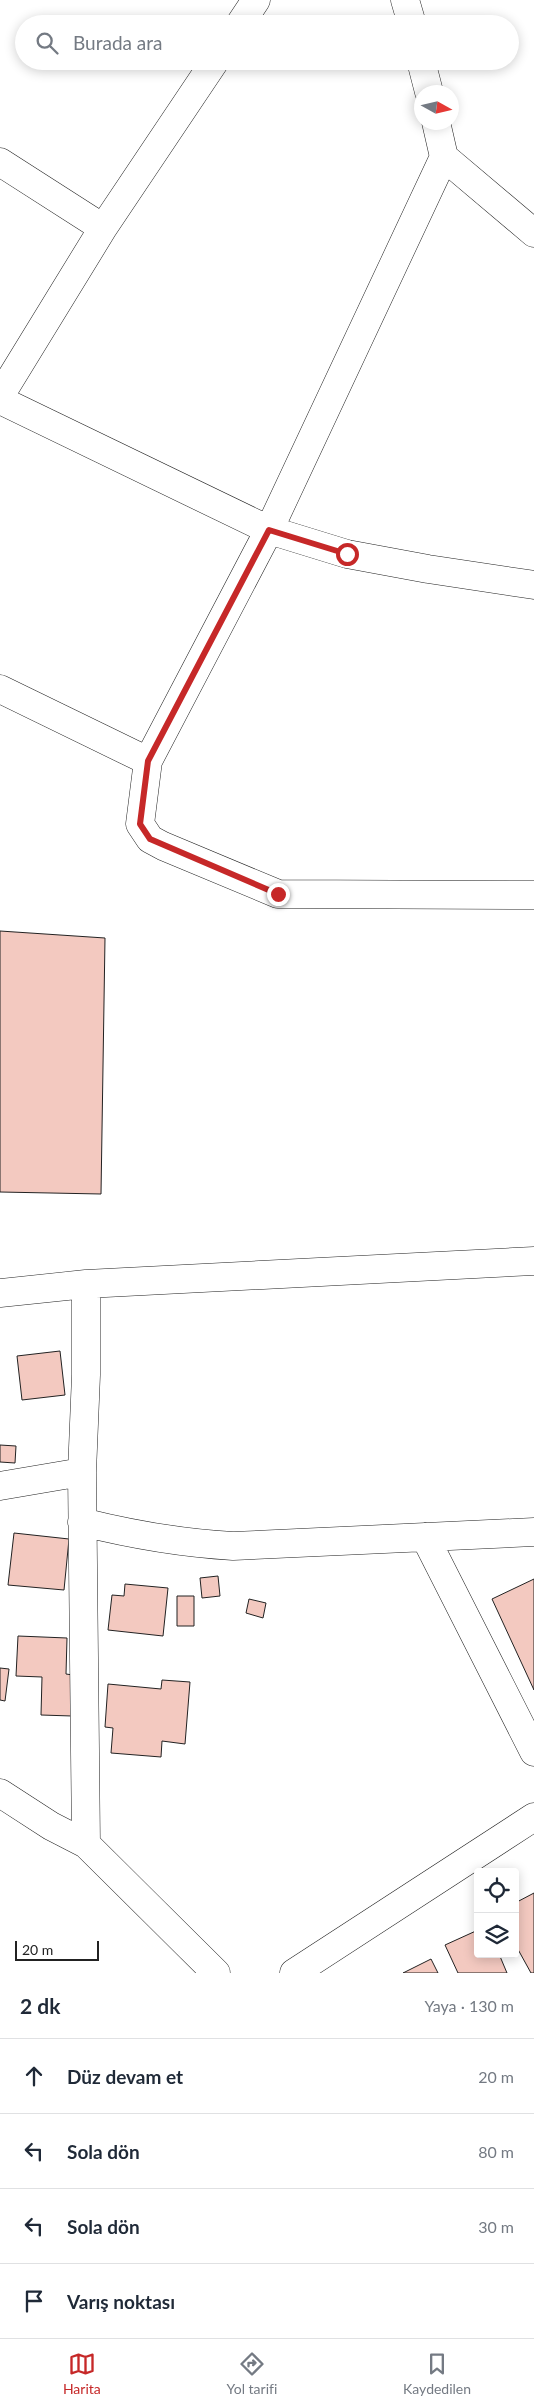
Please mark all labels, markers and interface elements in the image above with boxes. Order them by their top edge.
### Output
search box [15,15,519,70]
icon: search [33,29,61,57]
text: Burada ara [73,31,162,54]
north arrow [414,85,459,130]
route start [336,543,359,566]
route end [267,883,290,906]
map controls [474,1868,519,1958]
button: locate [474,1868,519,1913]
button: layers [474,1913,519,1958]
scale bar [15,1938,99,1961]
text: 20 m [22,1941,53,1958]
text: 2 dk [20,1993,60,2018]
text: Yaya · 130 m [425,1996,514,2015]
icon: ahead [20,2062,48,2090]
text: Düz devam et [67,2065,183,2088]
text: 20 m [478,2067,514,2086]
icon: left [20,2137,48,2165]
text: Sola dön [67,2140,140,2163]
text: 80 m [478,2142,514,2161]
icon: left [20,2212,48,2240]
text: Sola dön [67,2215,140,2238]
text: 30 m [478,2217,514,2236]
icon: arrive [20,2287,48,2315]
text: Varış noktası [67,2290,175,2313]
tab: Harita [63,2350,101,2397]
tab: Yol tarifi [227,2350,277,2397]
tab: Kaydedilen [403,2350,471,2397]

